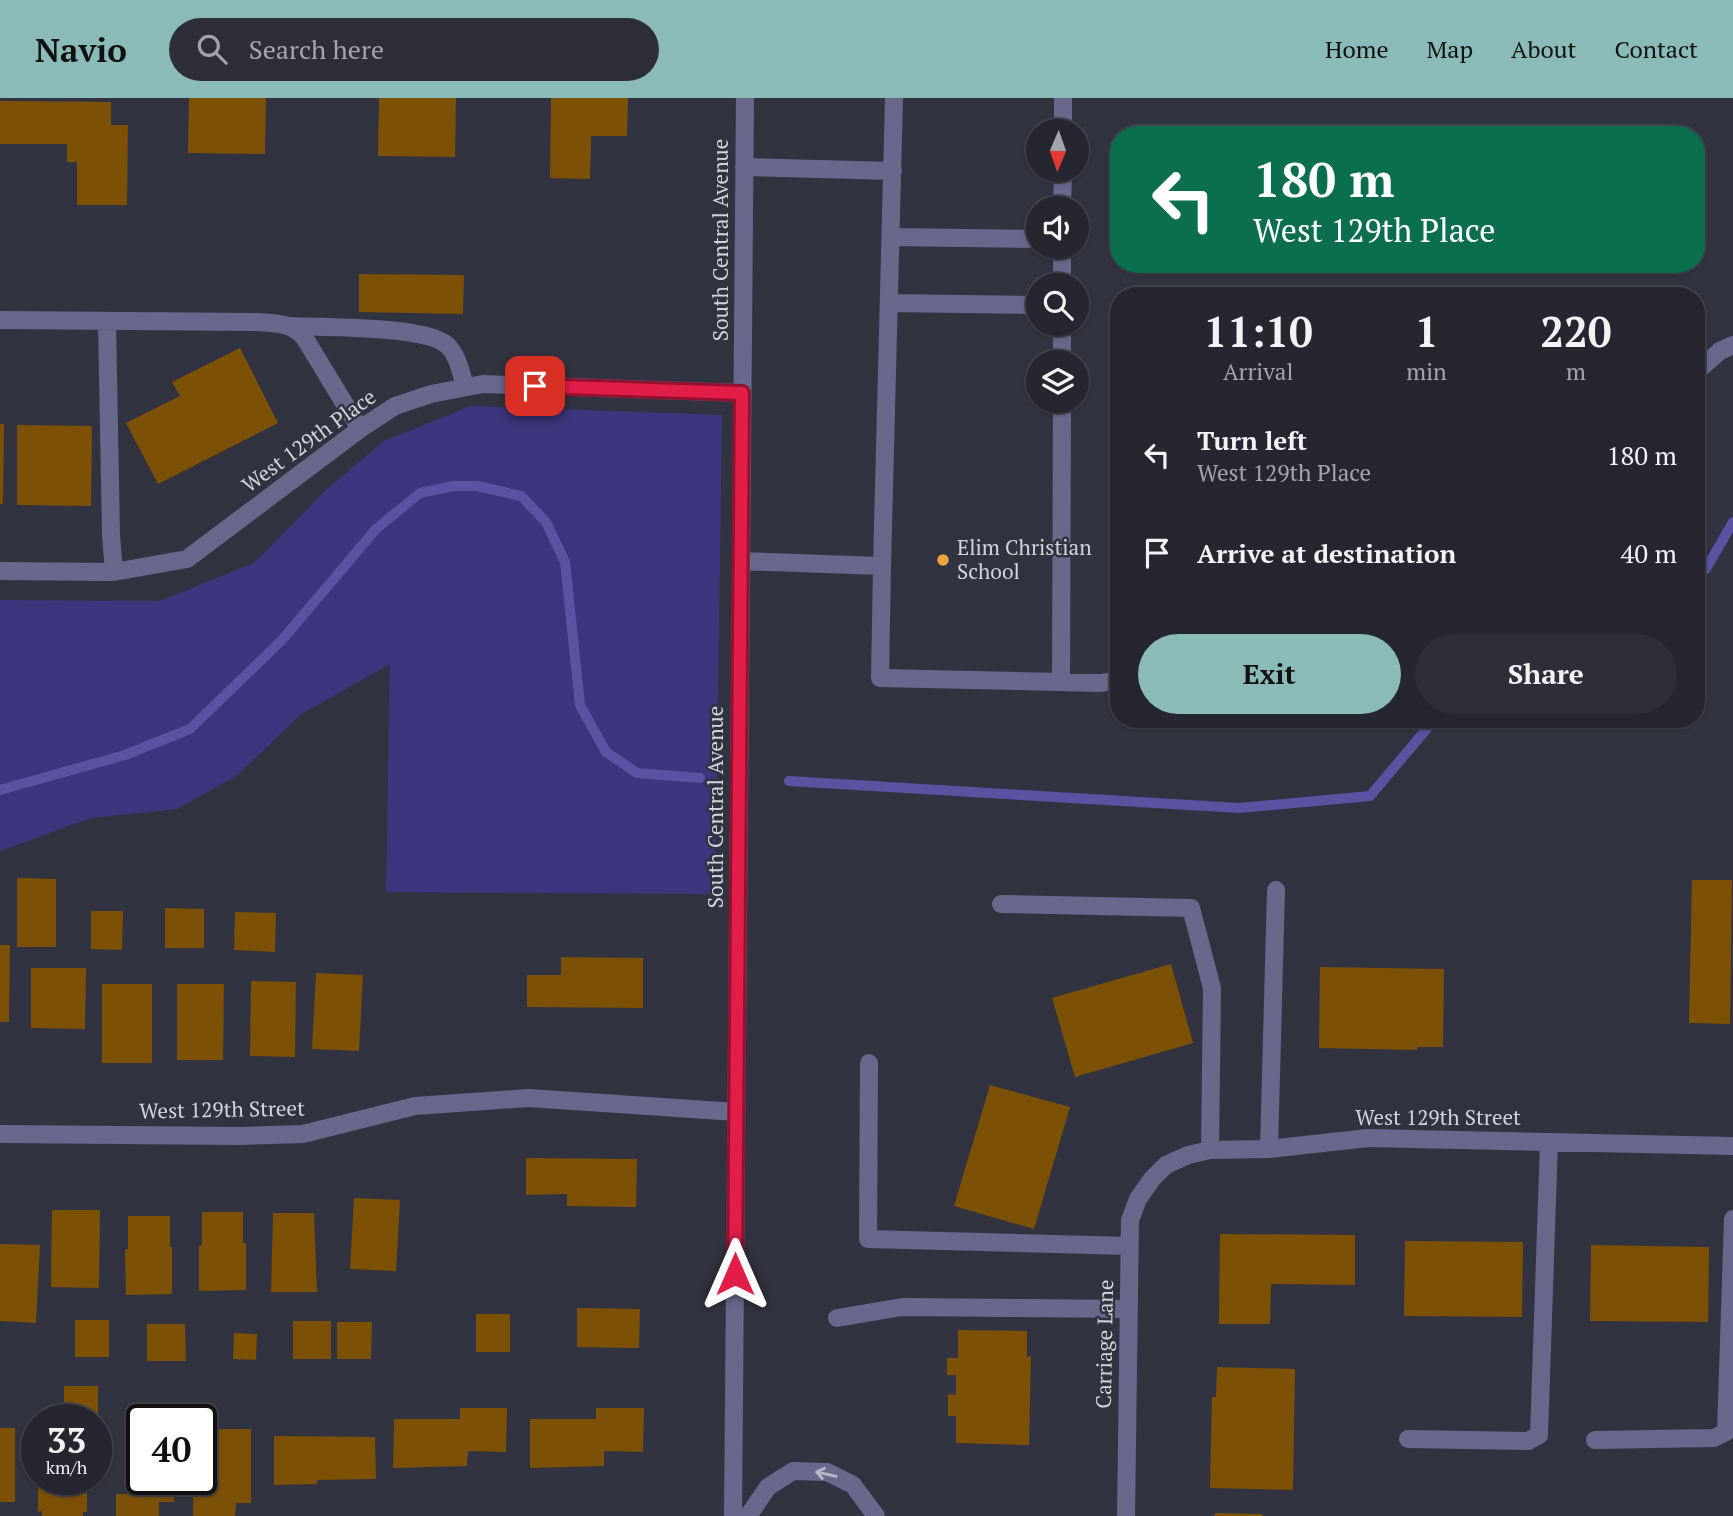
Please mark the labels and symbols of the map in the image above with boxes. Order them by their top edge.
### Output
north arrow [1026,119,1088,182]
street label: South Central Avenue [706,139,734,341]
pin [505,356,565,416]
street label: West 129th Place [236,382,381,498]
place label: Elim Christian School [957,533,1092,585]
marker: Elim Christian School [935,552,951,568]
street label: South Central Avenue [701,706,729,908]
street label: West 129th Street [139,1094,305,1124]
street label: West 129th Street [1355,1103,1521,1131]
position arrow [698,1237,772,1311]
street label: Carriage Lane [1089,1279,1119,1409]
speed limit sign: 40 [126,1404,217,1495]
one-way arrow [815,1467,837,1480]

